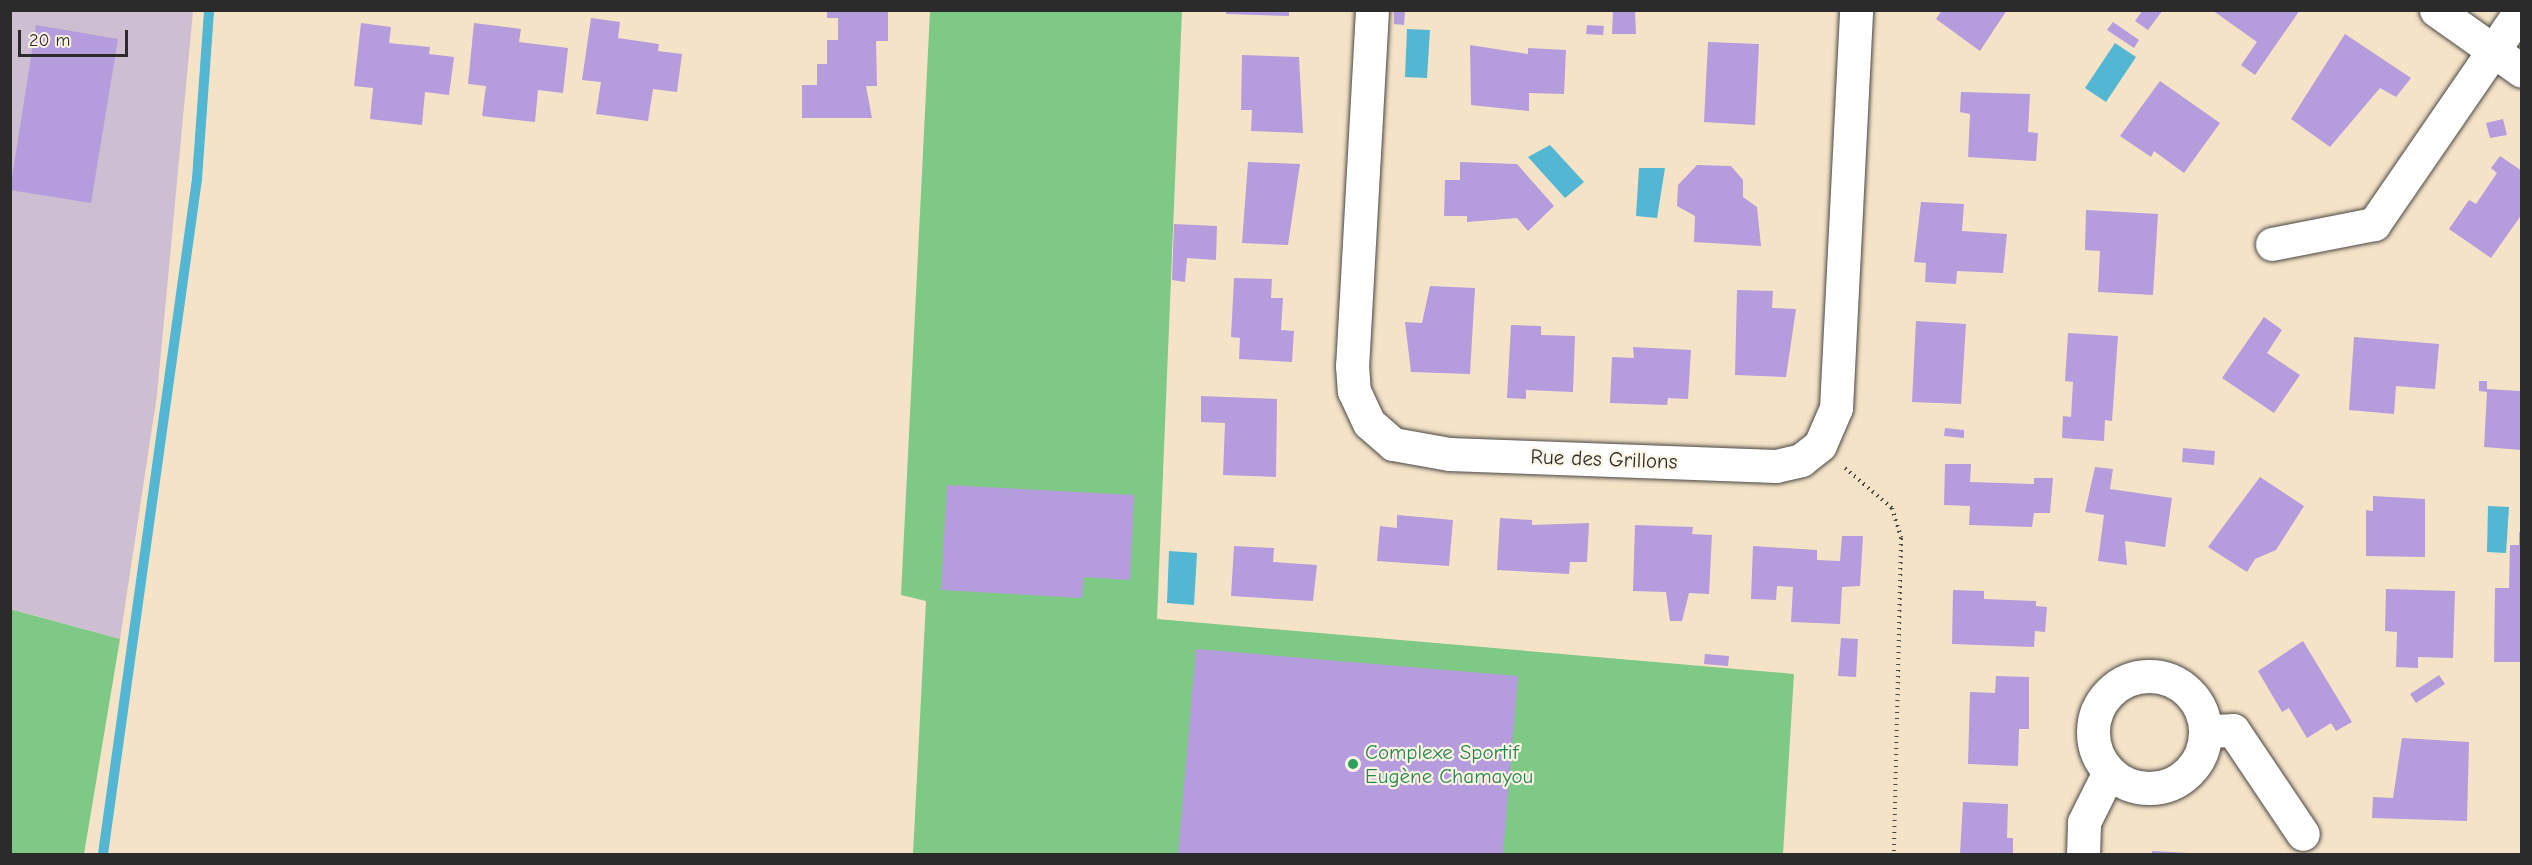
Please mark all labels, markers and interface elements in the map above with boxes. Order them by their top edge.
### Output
scale bar [21,18,130,56]
text: 20 m [29,30,70,51]
street label: Rue des Grillons [1530,444,1678,474]
place label: Complexe Sportif Eugène Chamayou [1365,739,1533,789]
marker: Complexe Sportif Eugène Chamayou [1346,757,1360,771]

